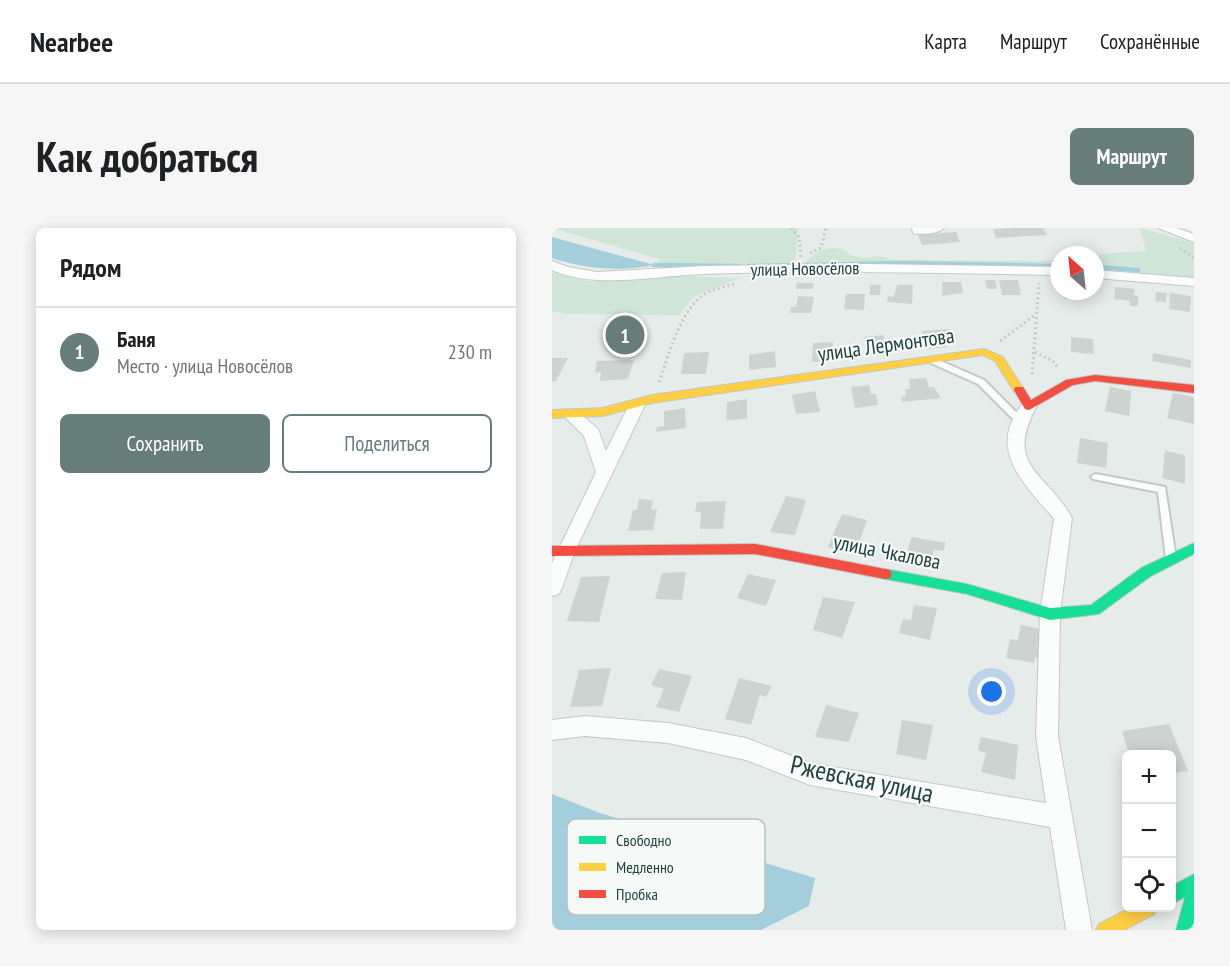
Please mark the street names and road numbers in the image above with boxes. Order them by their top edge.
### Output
street label: улица Новосёлов [750,256,860,281]
street label: улица Лермонтова [816,322,956,367]
street label: улица Чкалова [831,528,943,575]
street label: Ржевская улица [788,747,937,810]

